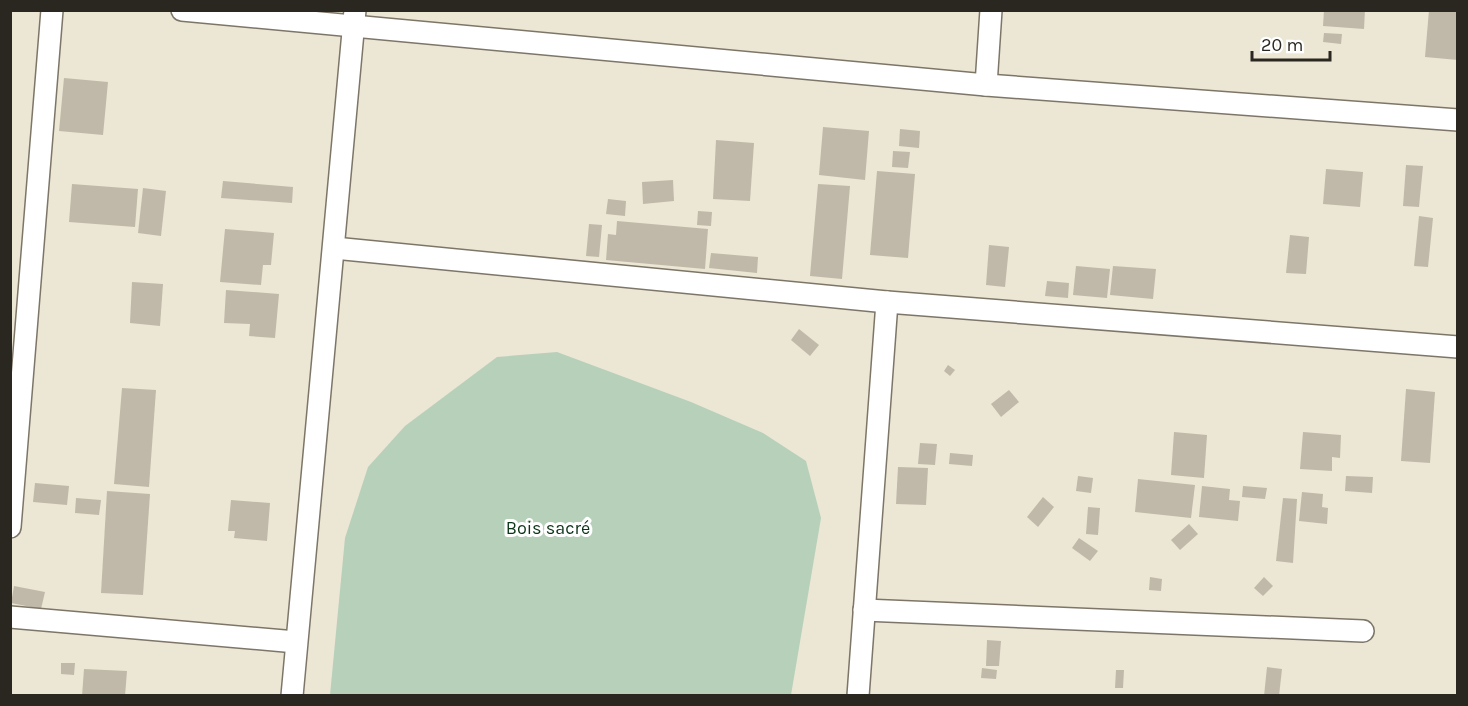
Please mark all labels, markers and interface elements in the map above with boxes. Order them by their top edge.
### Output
scale bar [1252,24,1330,62]
text: 20 m [1261,34,1303,56]
park label: Bois sacré [506,517,590,539]

